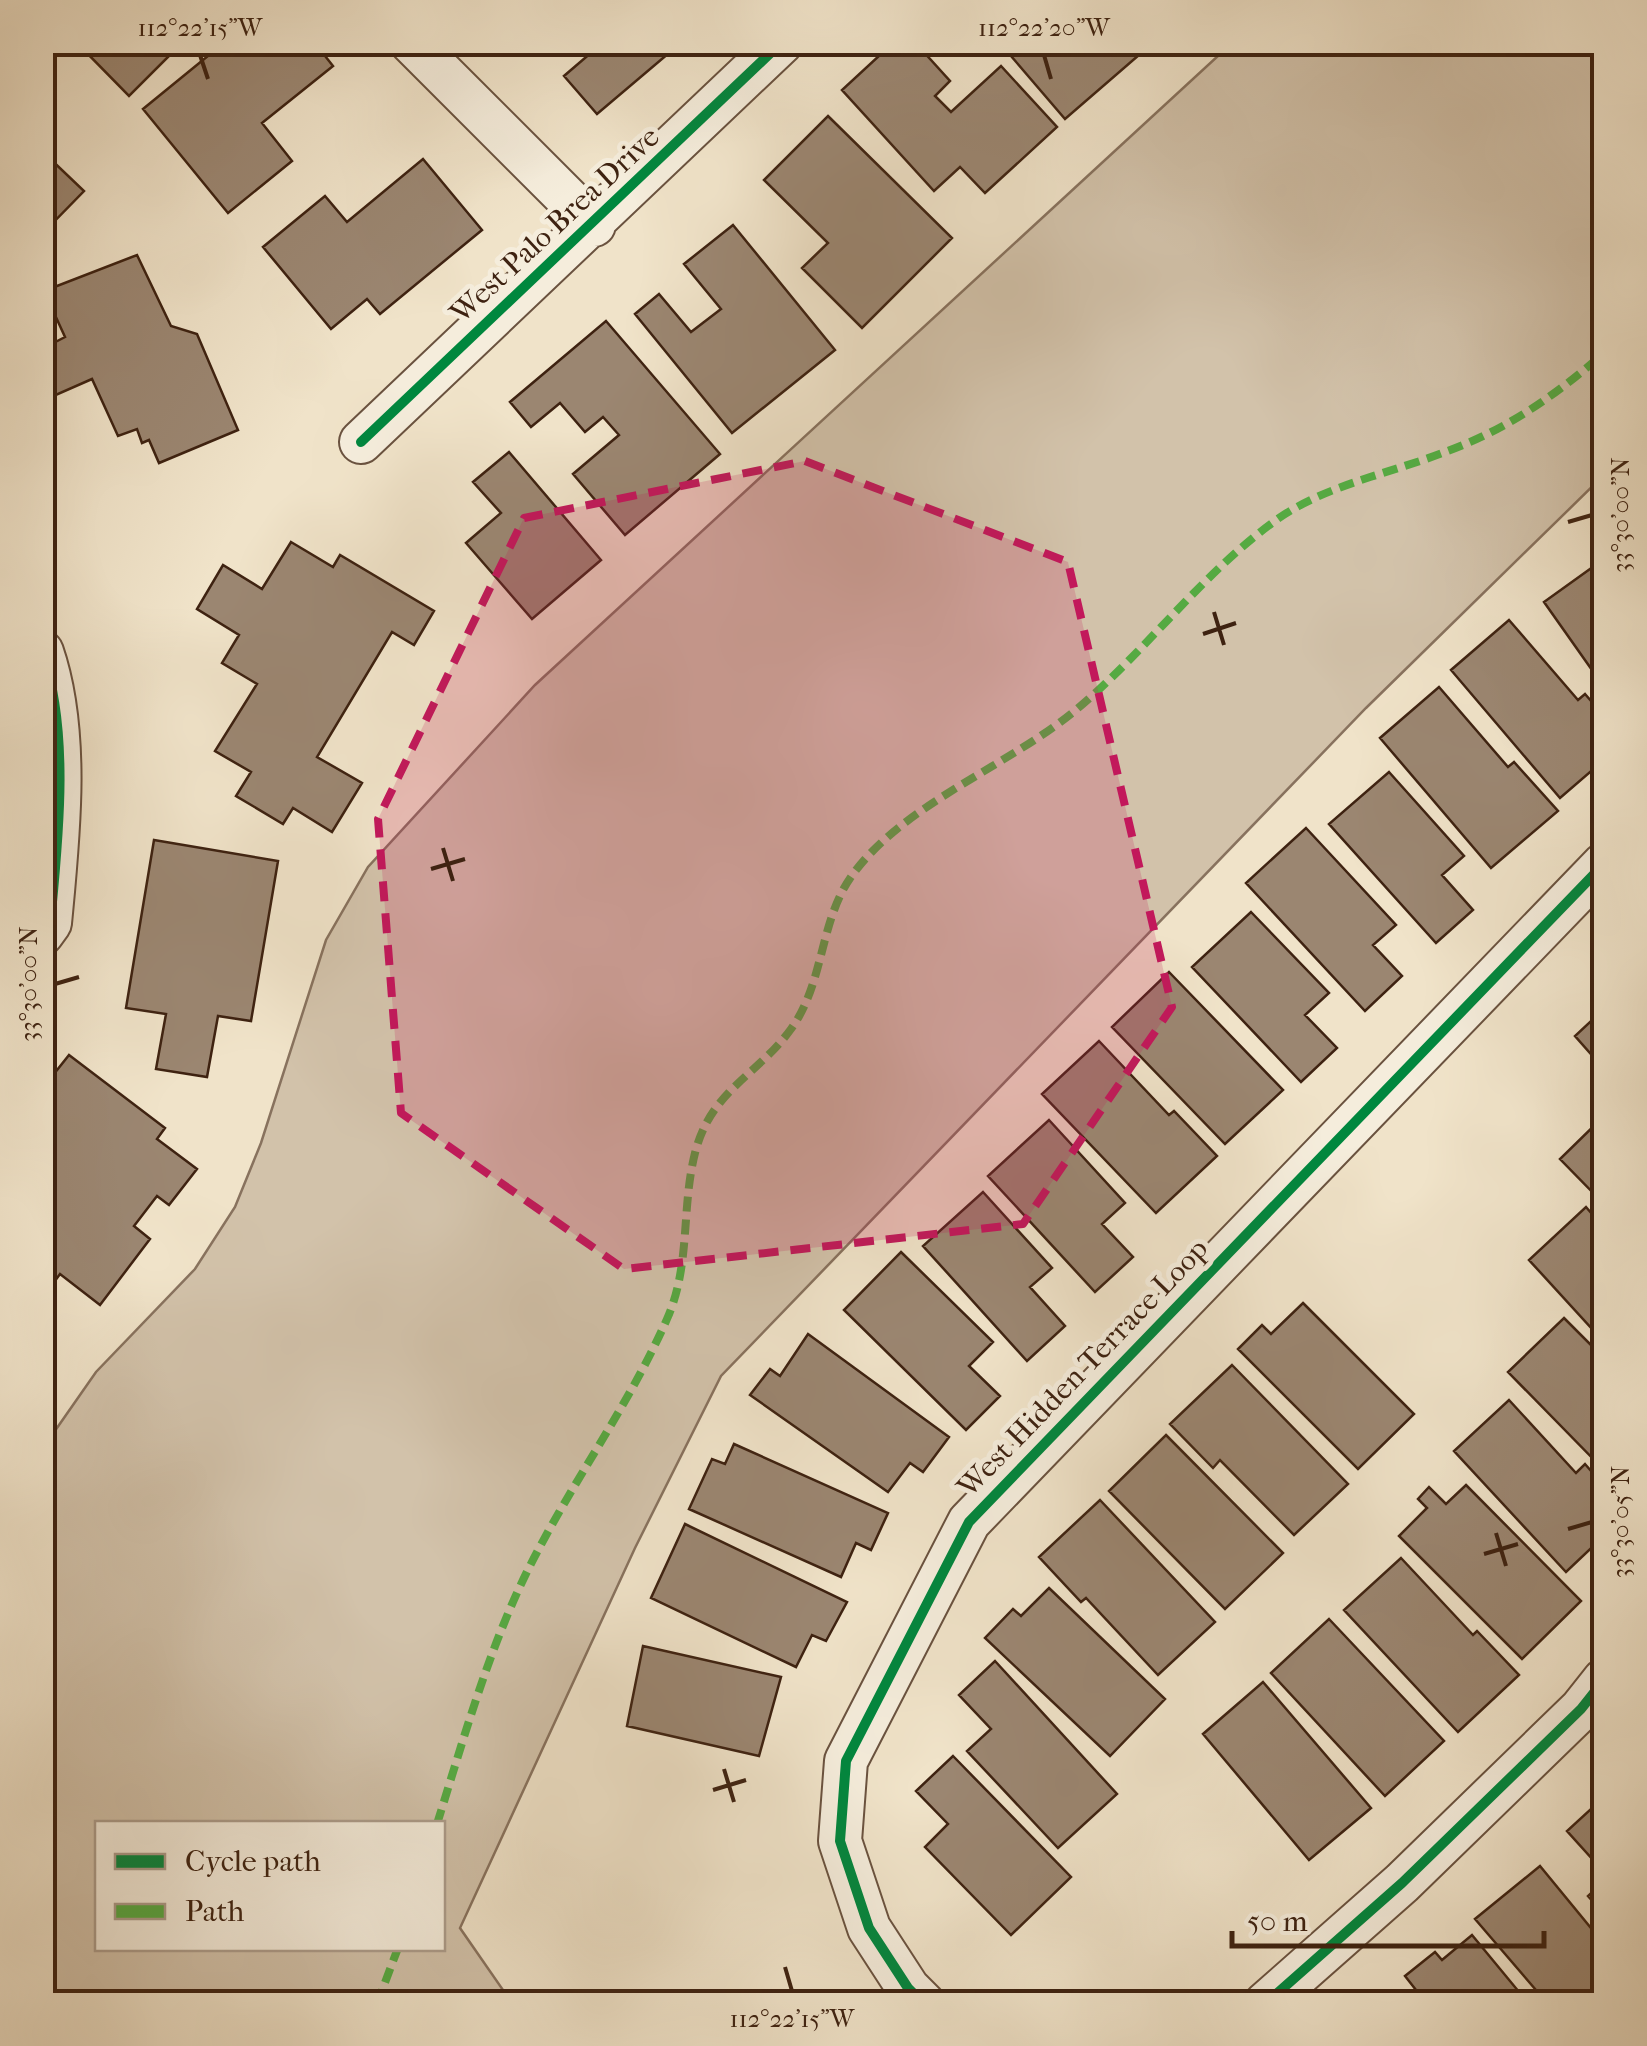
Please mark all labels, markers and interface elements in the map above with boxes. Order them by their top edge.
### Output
text: 112°22'15"W [138,13,264,42]
text: 112°22'20"W [978,13,1111,42]
street label: West Palo Brea Drive [443,119,667,331]
text: 33°30'00"N [1606,457,1635,573]
text: 33°30'00"N [14,926,43,1042]
street label: West Hidden Terrace Loop [950,1232,1216,1505]
text: 33°30'05"N [1606,1466,1635,1578]
legend [95,1821,445,1951]
text: Cycle path [185,1844,321,1879]
scale bar [1232,1886,1544,1948]
text: Path [185,1894,244,1929]
text: 50 m [1247,1904,1308,1939]
text: 112°22'15"W [730,2004,856,2033]

